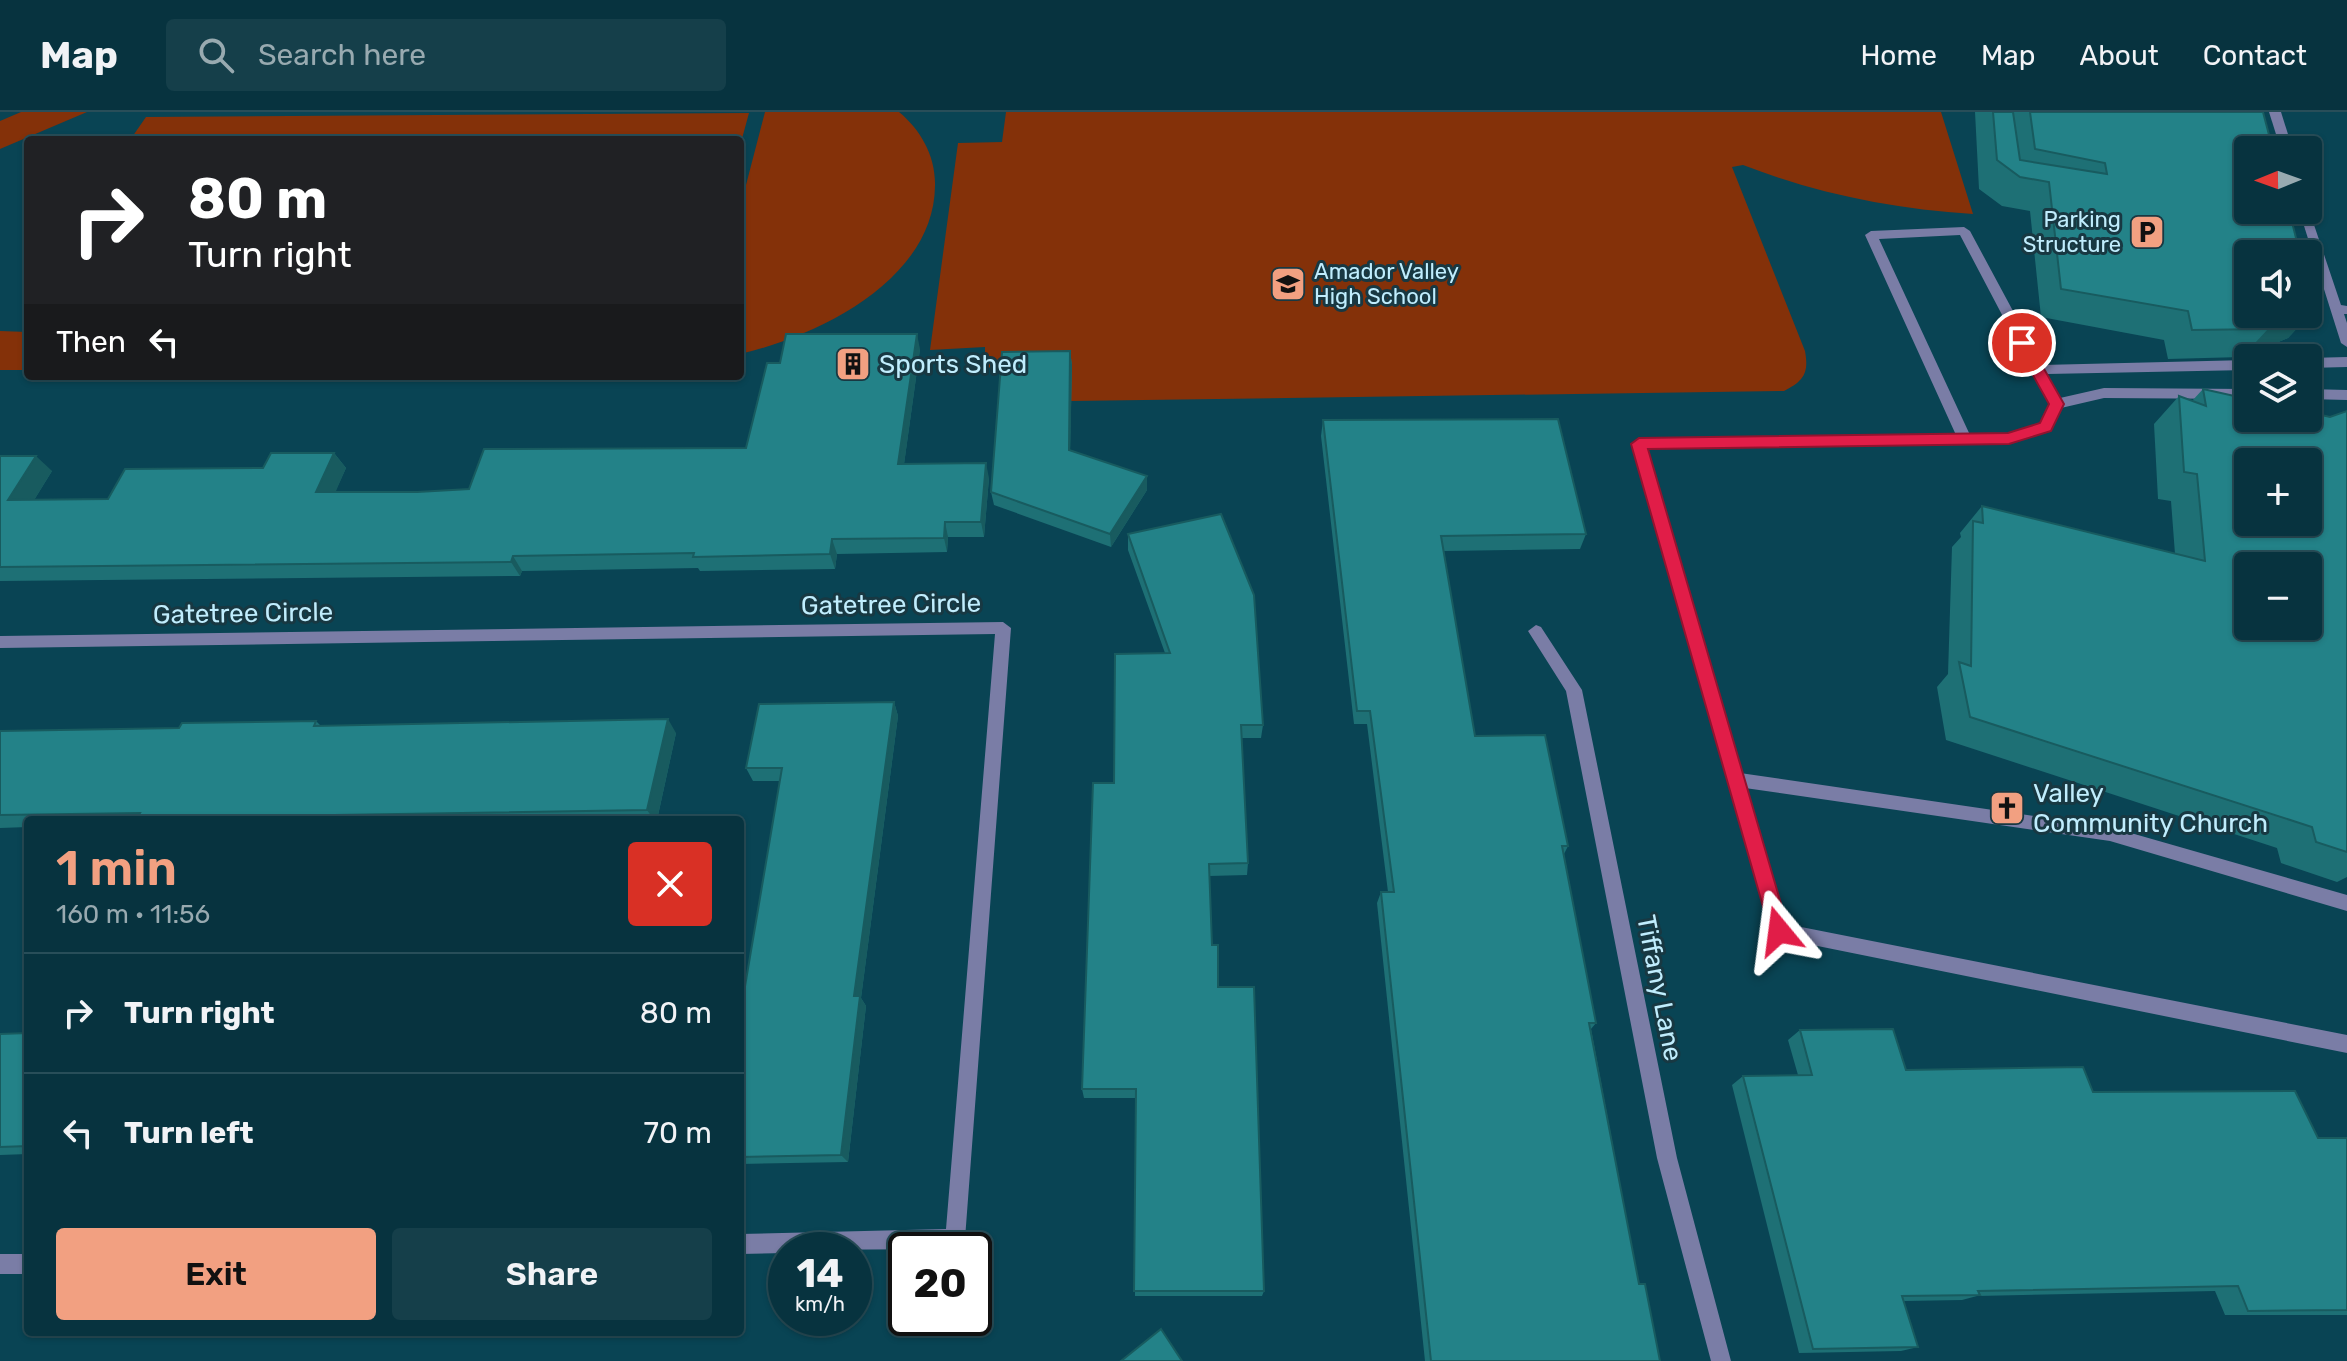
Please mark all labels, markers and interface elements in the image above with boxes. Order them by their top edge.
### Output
search box [166,19,726,91]
text: Map [40,32,118,78]
icon: search [194,33,238,77]
text: Search here [258,37,426,73]
text: Home [1860,39,1937,72]
text: Map [1981,39,2035,72]
text: About [2079,39,2159,72]
text: Contact [2203,39,2307,72]
north arrow [2234,136,2322,224]
map controls [2234,136,2322,640]
text: 80 m [188,166,327,232]
icon: right [56,168,160,272]
place label: Parking Structure [2023,206,2121,258]
parking icon: Parking Structure [2128,213,2166,251]
text: Turn right [188,233,352,276]
button: sound [2234,240,2322,328]
place label: Amador Valley High School [1314,258,1459,310]
school or university icon: Amador Valley High School [1269,265,1307,303]
pin [1988,309,2056,377]
icon: left [142,320,186,364]
icon: arrive [2000,321,2044,365]
text: Then [56,324,126,360]
button: layers [2234,344,2322,432]
building icon: Sports Shed [834,345,872,383]
place label: Sports Shed [879,349,1027,380]
button: + [2234,448,2322,536]
button: − [2234,552,2322,640]
street label: Gatetree Circle [801,587,981,622]
street label: Gatetree Circle [153,596,333,631]
place label: Valley Community Church [2033,778,2268,839]
church icon: Valley Community Church [1988,789,2026,827]
text: 1 min [56,840,177,897]
button: close [628,842,712,926]
position arrow [1737,889,1821,973]
text: 160 m · 11:56 [56,899,210,930]
street label: Tiffany Lane [1630,912,1689,1064]
icon: right [56,991,100,1035]
text: Turn right [124,995,275,1031]
text: 80 m [640,995,712,1031]
icon: left [56,1111,100,1155]
text: Turn left [124,1115,254,1151]
text: 70 m [644,1115,712,1151]
button: Exit [56,1228,376,1320]
button: Share [392,1228,712,1320]
speed limit sign: 20 [888,1232,992,1336]
text: 14 [796,1250,844,1297]
text: km/h [795,1292,845,1316]

